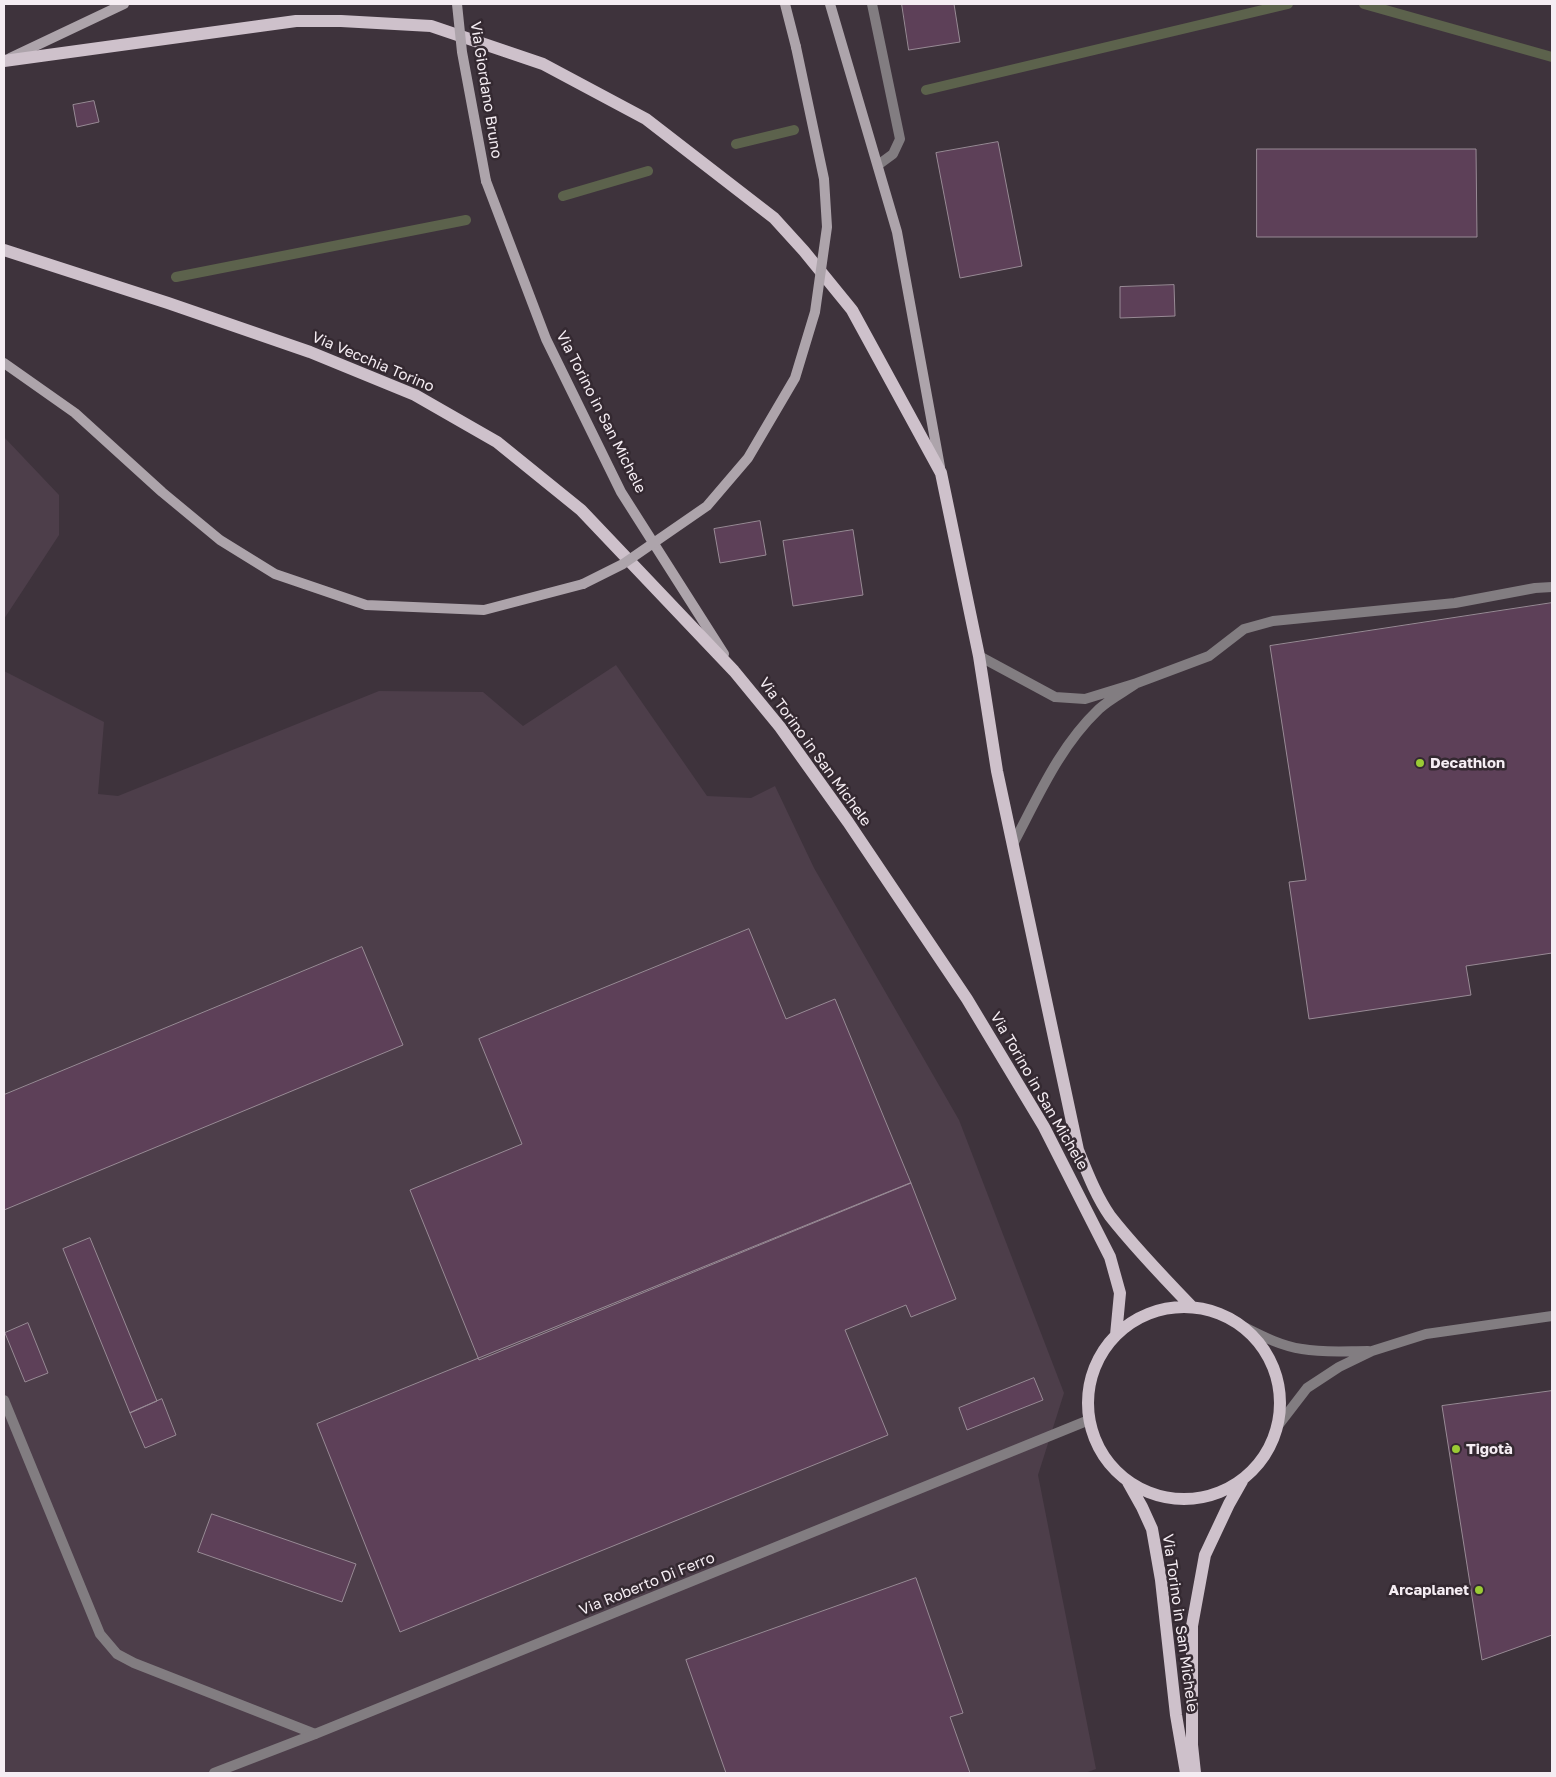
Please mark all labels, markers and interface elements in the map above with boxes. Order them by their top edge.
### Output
street label: Via Giordano Bruno [466,20,506,160]
street label: Via Vecchia Torino [309,328,437,396]
street label: Via Torino in San Michele [552,328,650,496]
street label: Via Torino in San Michele [755,674,875,830]
place label: Decathlon [1430,754,1505,772]
marker: Decathlon [1414,757,1426,769]
street label: Via Torino in San Michele [986,1009,1092,1173]
place label: Tigotà [1466,1440,1513,1458]
marker: Tigotà [1450,1443,1462,1455]
street label: Via Torino in San Michele [1159,1533,1201,1713]
street label: Via Roberto Di Ferro [577,1549,717,1619]
place label: Arcaplanet [1389,1581,1469,1599]
marker: Arcaplanet [1473,1584,1485,1596]

